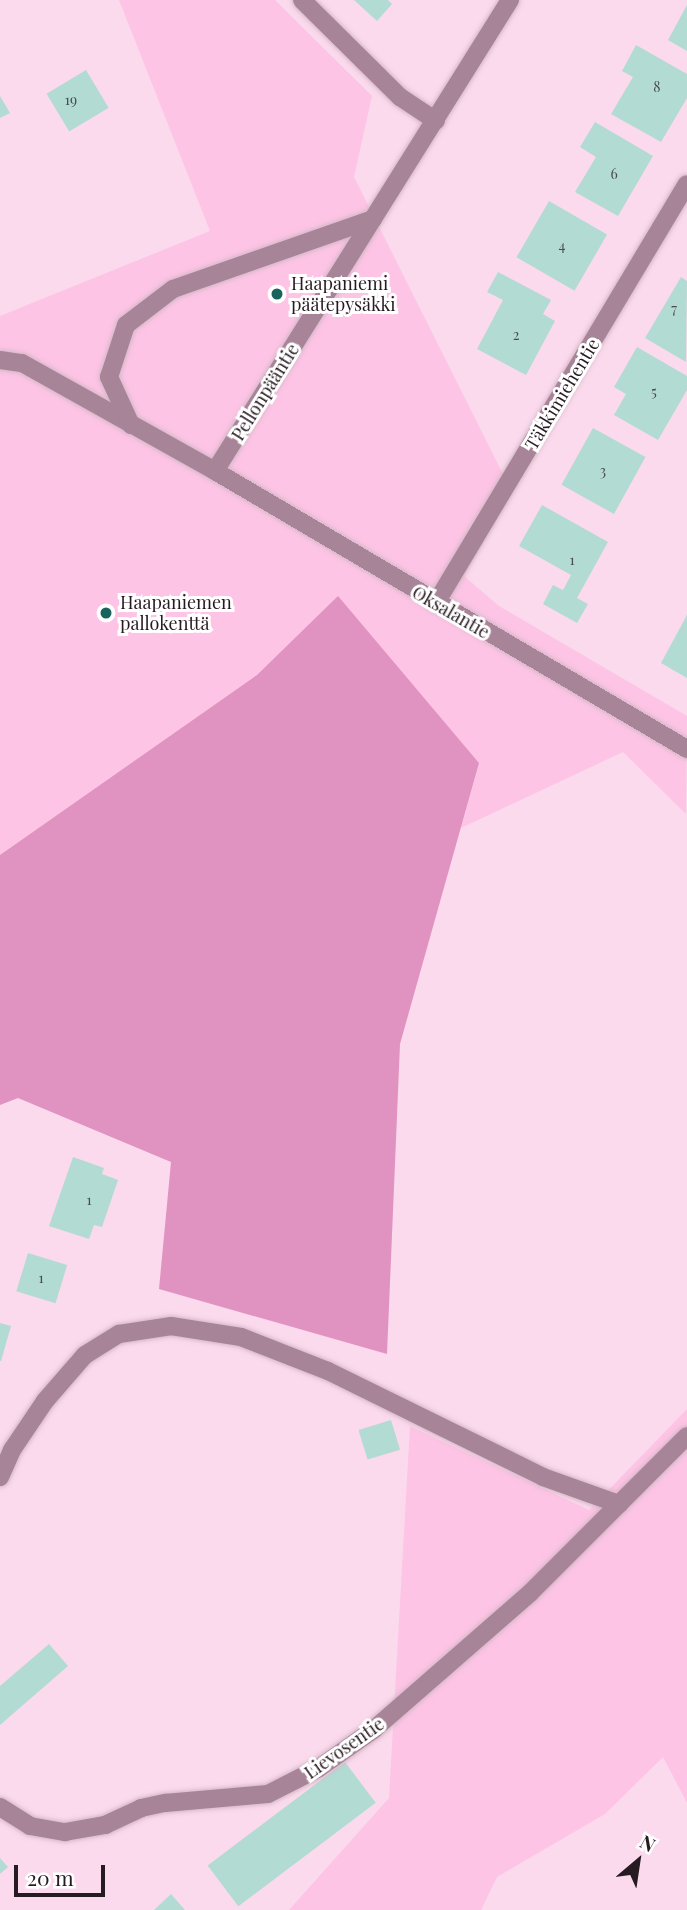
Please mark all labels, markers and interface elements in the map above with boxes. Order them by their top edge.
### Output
house number: 8 [653,79,661,95]
house number: 19 [65,92,77,108]
house number: 6 [610,166,618,182]
house number: 4 [559,238,565,254]
place label: Haapaniemi päätepysäkki [291,273,396,316]
marker: Haapaniemi päätepysäkki [269,286,285,302]
house number: 7 [671,301,677,317]
house number: 2 [513,327,519,343]
street label: Täkkimiehentie [520,334,604,454]
street label: Pellonpääntie [227,340,303,444]
house number: 5 [651,384,657,400]
house number: 3 [600,463,606,479]
house number: 1 [569,552,575,568]
street label: Oksalantie [408,581,494,643]
place label: Haapaniemen pallokenttä [120,592,232,634]
marker: Haapaniemen pallokenttä [98,605,114,621]
house number: 1 [86,1192,92,1208]
house number: 1 [38,1270,44,1286]
street label: Lievosentie [300,1713,388,1783]
north arrow [603,1826,673,1896]
text: N [636,1828,660,1857]
scale bar [18,1850,108,1894]
text: 20 m [27,1863,74,1891]

